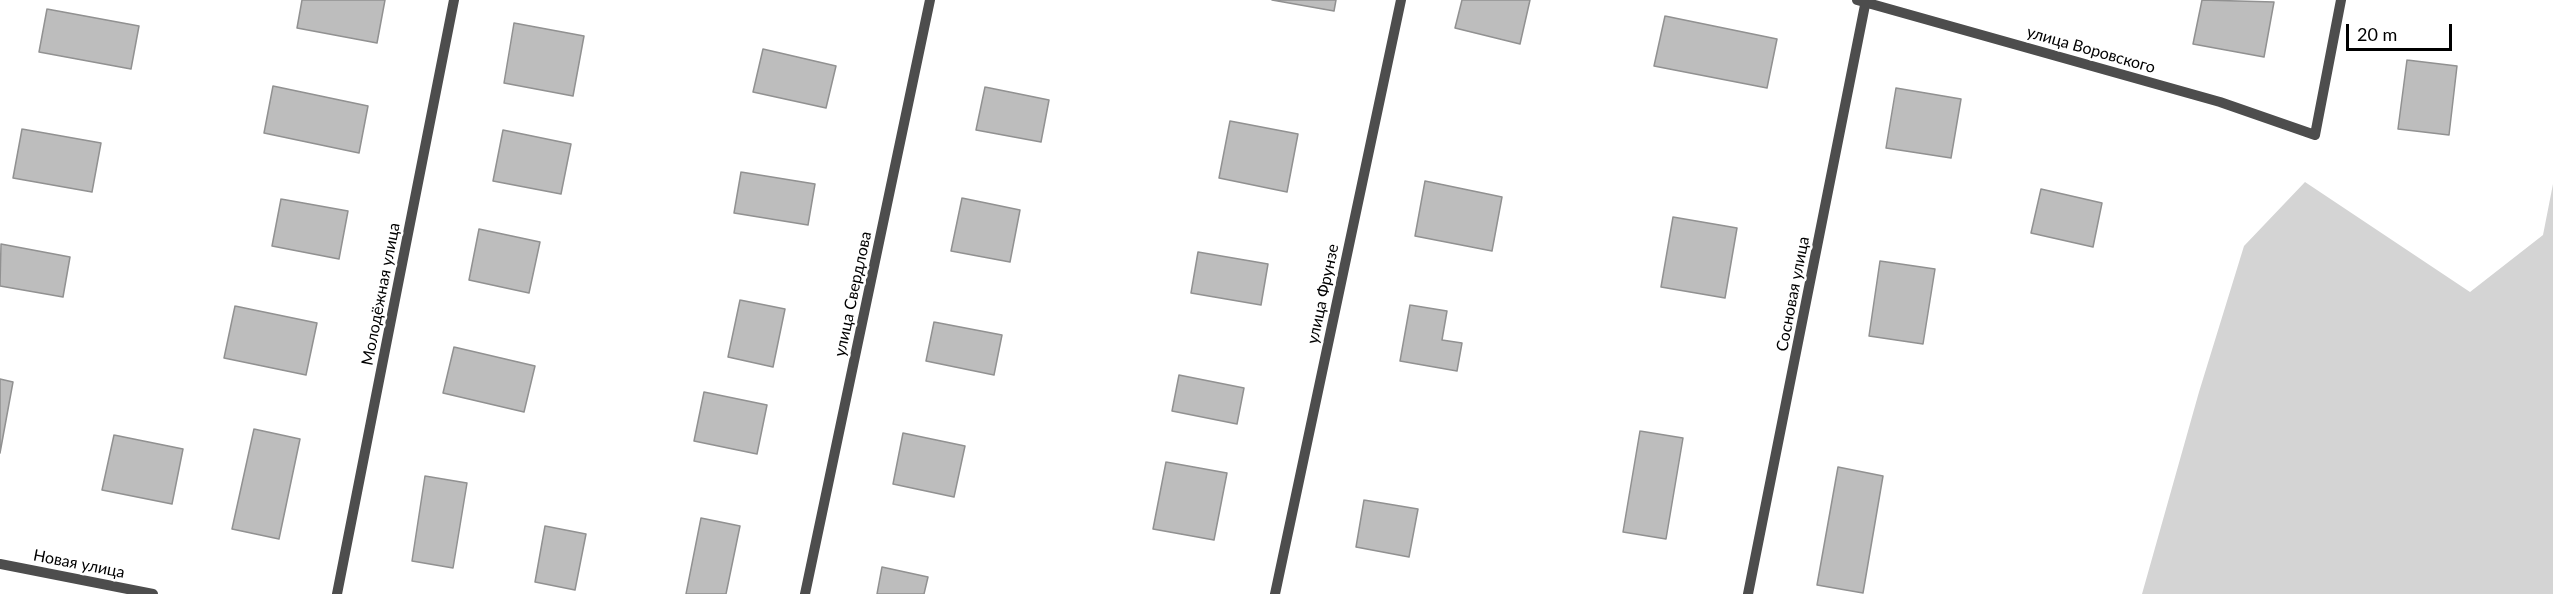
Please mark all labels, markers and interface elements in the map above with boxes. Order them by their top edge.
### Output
scale bar [2349,12,2456,50]
street label: улица Воровского [2024,22,2158,78]
text: 20 m [2357,23,2397,45]
street label: Молодёжная улица [358,221,404,367]
street label: улица Свердлова [830,230,876,358]
street label: Сосновая улица [1772,235,1814,353]
street label: улица Фрунзе [1303,242,1343,346]
street label: Новая улица [32,546,126,582]

